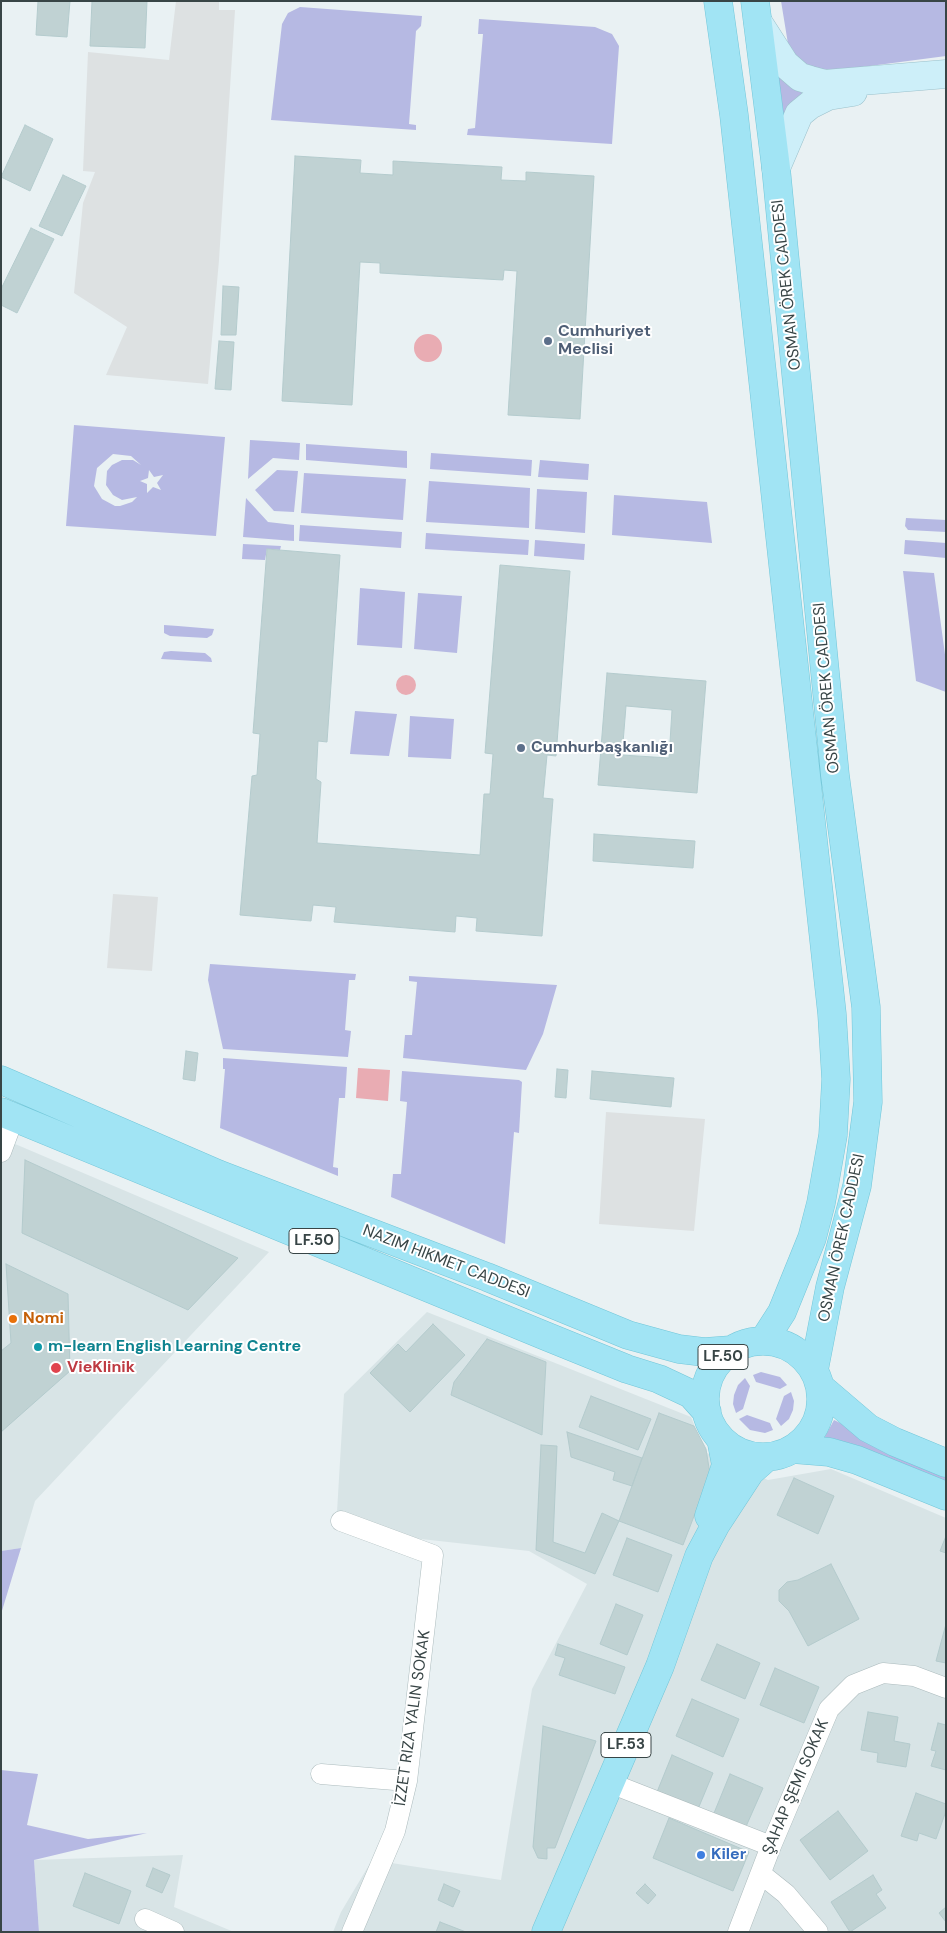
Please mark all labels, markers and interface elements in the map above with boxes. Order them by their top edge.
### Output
street label: OSMAN ÖREK CADDESI [768,199,806,371]
place label: Cumhuriyet Meclisi [558,322,651,360]
marker: Cumhuriyet Meclisi [542,335,554,347]
street label: OSMAN ÖREK CADDESI [810,602,844,774]
place label: Cumhurbaşkanlığı [531,738,673,758]
marker: Cumhurbaşkanlığı [515,742,527,754]
street label: OSMAN ÖREK CADDESI [815,1152,869,1324]
street label: NAZIM HIKMET CADDESI [360,1221,532,1303]
road number: LF.50 [289,1228,339,1254]
place label: Nomi [23,1309,64,1329]
marker: Nomi [7,1313,19,1325]
place label: m-learn English Learning Centre [48,1337,301,1357]
marker: m-learn English Learning Centre [32,1341,44,1353]
road number: LF.50 [698,1344,748,1370]
place label: VieKlinik [67,1358,135,1378]
marker: VieKlinik [49,1361,63,1375]
street label: İZZET RIZA YALIN SOKAK [391,1629,435,1807]
street label: ŞAHAP ŞEMI SOKAK [759,1716,833,1858]
road number: LF.53 [601,1732,651,1758]
place label: Kiler [711,1845,746,1865]
marker: Kiler [695,1849,707,1861]

